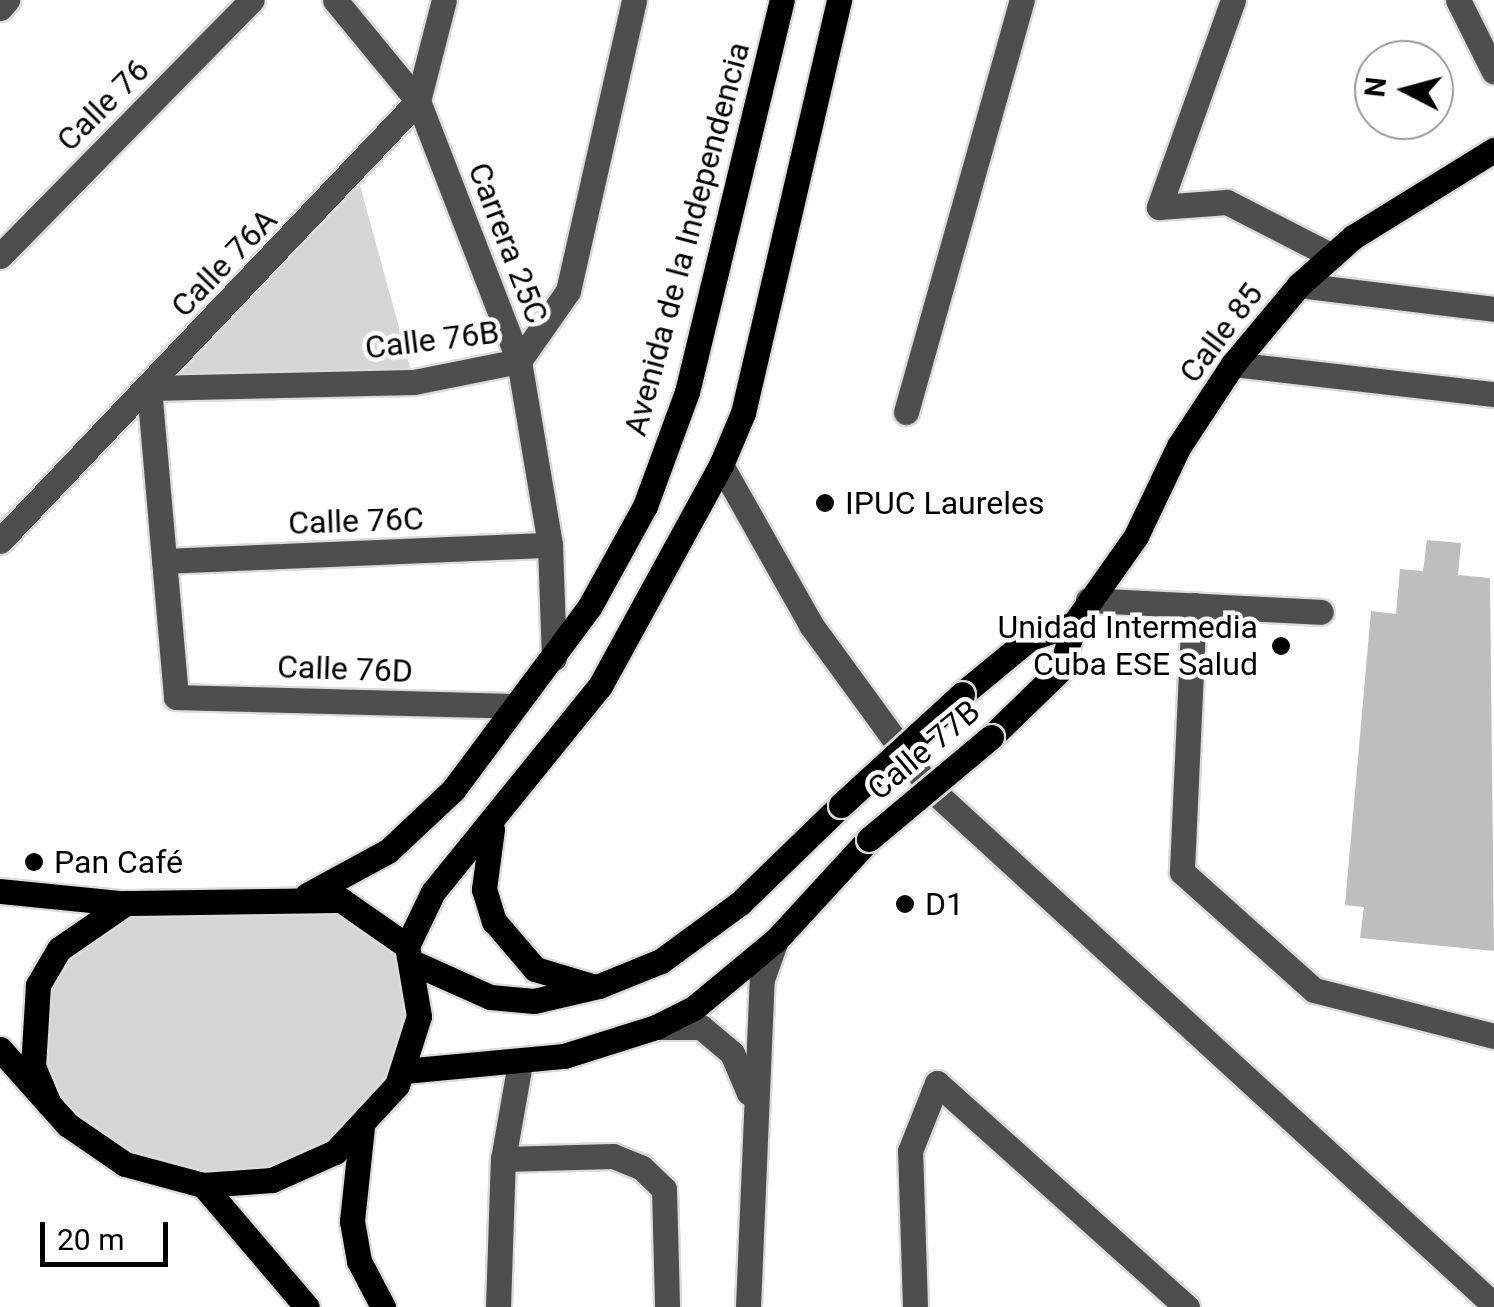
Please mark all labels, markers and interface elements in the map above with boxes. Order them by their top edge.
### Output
street label: Avenida de la Independencia [616,38,758,440]
north arrow [1354,40,1454,140]
street label: Calle 76 [49,51,157,159]
text: N [1358,75,1393,99]
street label: Carrera 25C [460,157,556,329]
street label: Calle 76A [163,201,285,325]
street label: Calle 85 [1171,276,1271,390]
street label: Calle 76B [363,313,501,367]
place label: IPUC Laureles [845,484,1044,522]
marker: IPUC Laureles [814,492,836,514]
street label: Calle 76C [288,499,424,543]
place label: Unidad Intermedia Cuba ESE Salud [997,609,1258,684]
marker: Unidad Intermedia Cuba ESE Salud [1268,633,1294,659]
street label: Calle 76D [277,647,413,691]
street label: Calle 77B [860,692,988,808]
place label: Pan Café [54,843,183,881]
marker: Pan Café [23,851,45,873]
place label: D1 [925,885,964,923]
marker: D1 [894,893,916,915]
scale bar [45,1202,172,1264]
text: 20 m [57,1222,124,1257]

